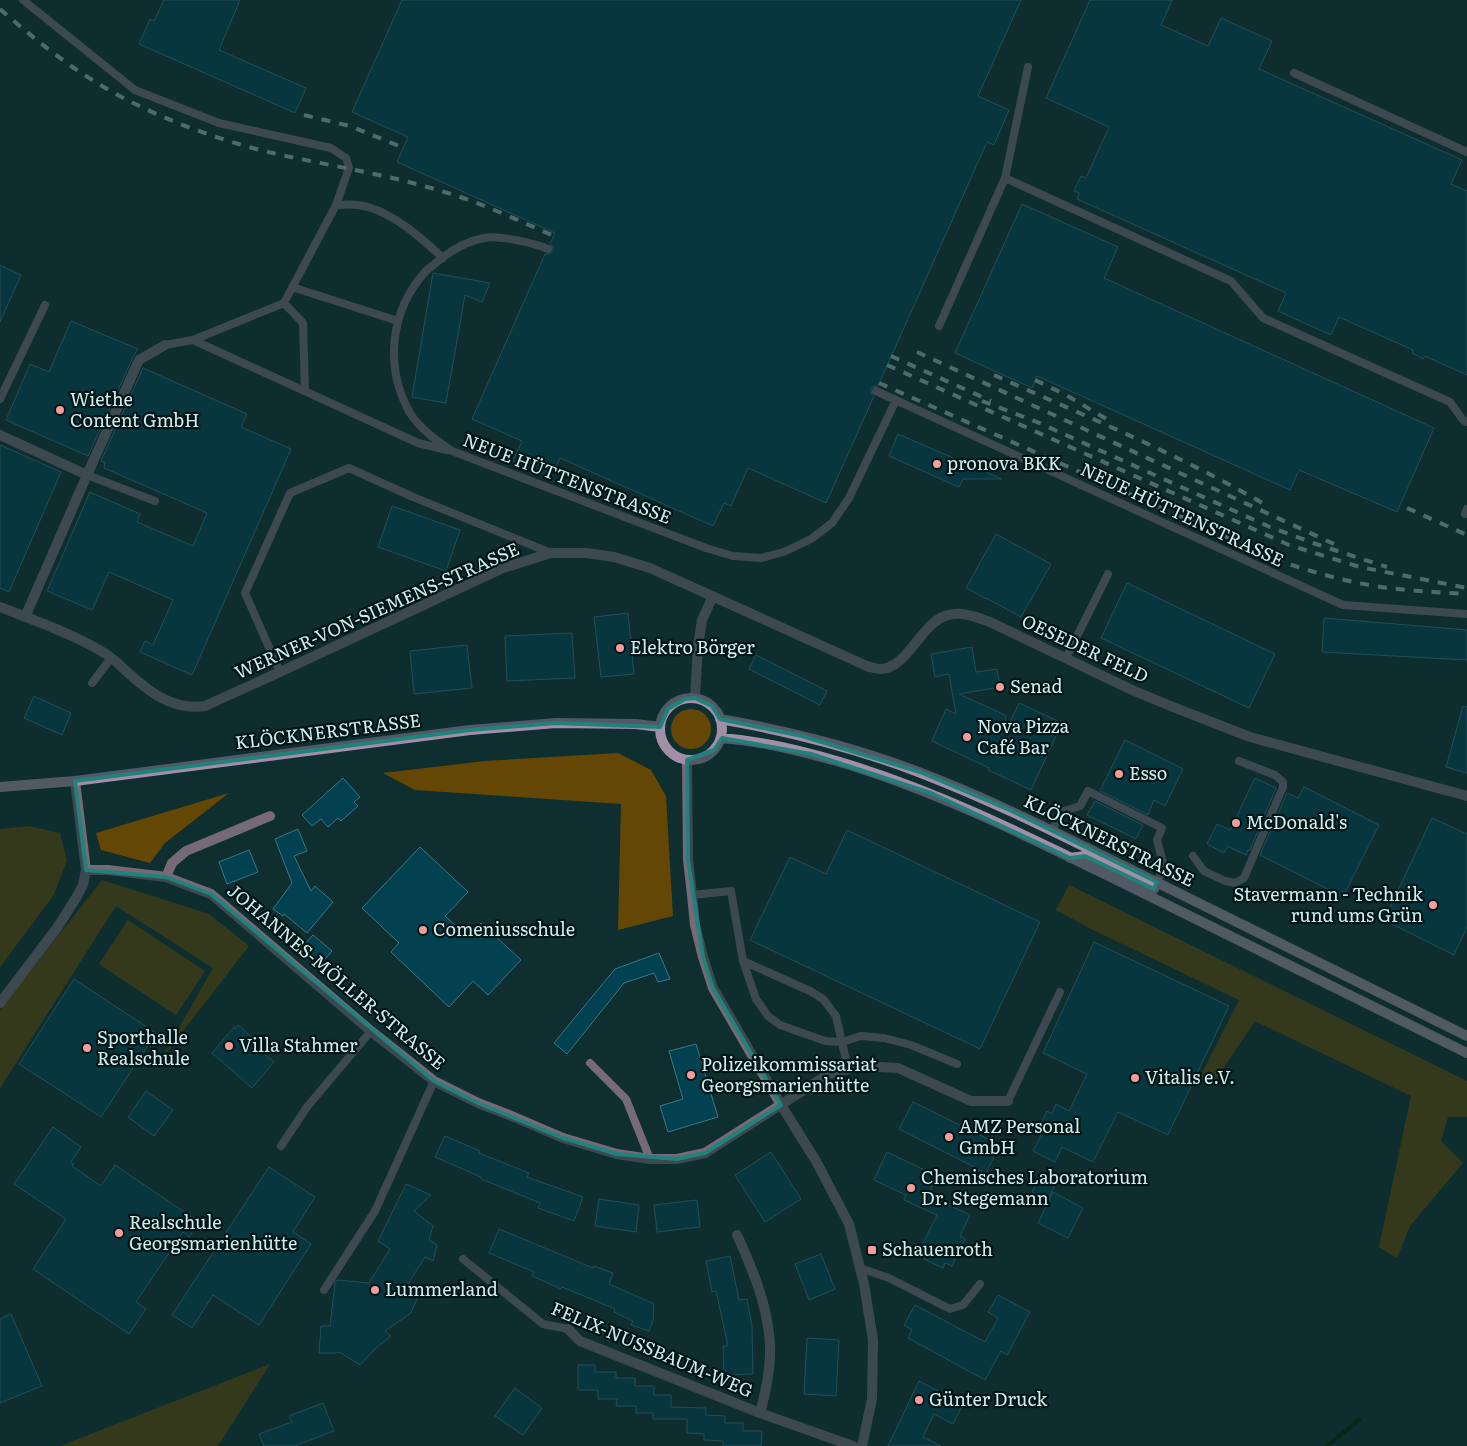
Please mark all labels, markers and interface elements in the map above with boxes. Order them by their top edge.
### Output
place label: Wiethe Content GmbH [70,385,199,433]
marker: Wiethe Content GmbH [54,404,66,416]
street label: NEUE HÜTTENSTRASSE [459,425,676,530]
place label: pronova BKK [947,449,1062,476]
street label: NEUE HÜTTENSTRASSE [1077,455,1289,573]
marker: pronova BKK [931,458,943,470]
street label: WERNER-VON-SIEMENS-STRASSE [230,534,523,685]
street label: OESEDER FELD [1018,606,1153,689]
place label: Elektro Börger [630,633,755,660]
marker: Elektro Börger [614,642,626,654]
place label: Senad [1010,672,1062,699]
marker: Senad [994,681,1006,693]
street label: KLÖCKNERSTRASSE [233,706,422,755]
place label: Nova Pizza Café Bar [977,712,1069,760]
marker: Nova Pizza Café Bar [961,731,973,743]
place label: Esso [1129,759,1167,786]
marker: Esso [1113,768,1125,780]
street label: KLÖCKNERSTRASSE [1020,787,1200,893]
place label: McDonald's [1246,808,1347,835]
marker: McDonald's [1230,817,1242,829]
street label: JOHANNES-MÖLLER-STRASSE [222,876,452,1075]
place label: Stavermann - Technik rund ums Grün [1233,880,1424,928]
marker: Stavermann - Technik rund ums Grün [1427,899,1439,911]
place label: Comeniusschule [433,915,575,942]
marker: Comeniusschule [417,924,429,936]
place label: Sporthalle Realschule [97,1023,190,1071]
place label: Villa Stahmer [239,1031,358,1058]
marker: Villa Stahmer [223,1040,235,1052]
marker: Sporthalle Realschule [81,1042,93,1054]
place label: Polizeikommissariat Georgsmarienhütte [701,1050,878,1098]
place label: Vitalis e.V. [1145,1063,1235,1090]
marker: Polizeikommissariat Georgsmarienhütte [685,1069,697,1081]
marker: Vitalis e.V. [1129,1072,1141,1084]
place label: AMZ Personal GmbH [959,1112,1080,1160]
marker: AMZ Personal GmbH [943,1131,955,1143]
place label: Chemisches Laboratorium Dr. Stegemann [921,1163,1148,1211]
marker: Chemisches Laboratorium Dr. Stegemann [905,1182,917,1194]
place label: Realschule Georgsmarienhütte [129,1208,297,1256]
marker: Realschule Georgsmarienhütte [113,1227,125,1239]
place label: Schauenroth [882,1235,993,1262]
marker: Schauenroth [866,1244,878,1256]
place label: Lummerland [385,1275,498,1302]
marker: Lummerland [369,1284,381,1296]
street label: FELIX-NUSSBAUM-WEG [547,1294,758,1403]
place label: Günter Druck [929,1385,1048,1412]
marker: Günter Druck [913,1394,925,1406]

